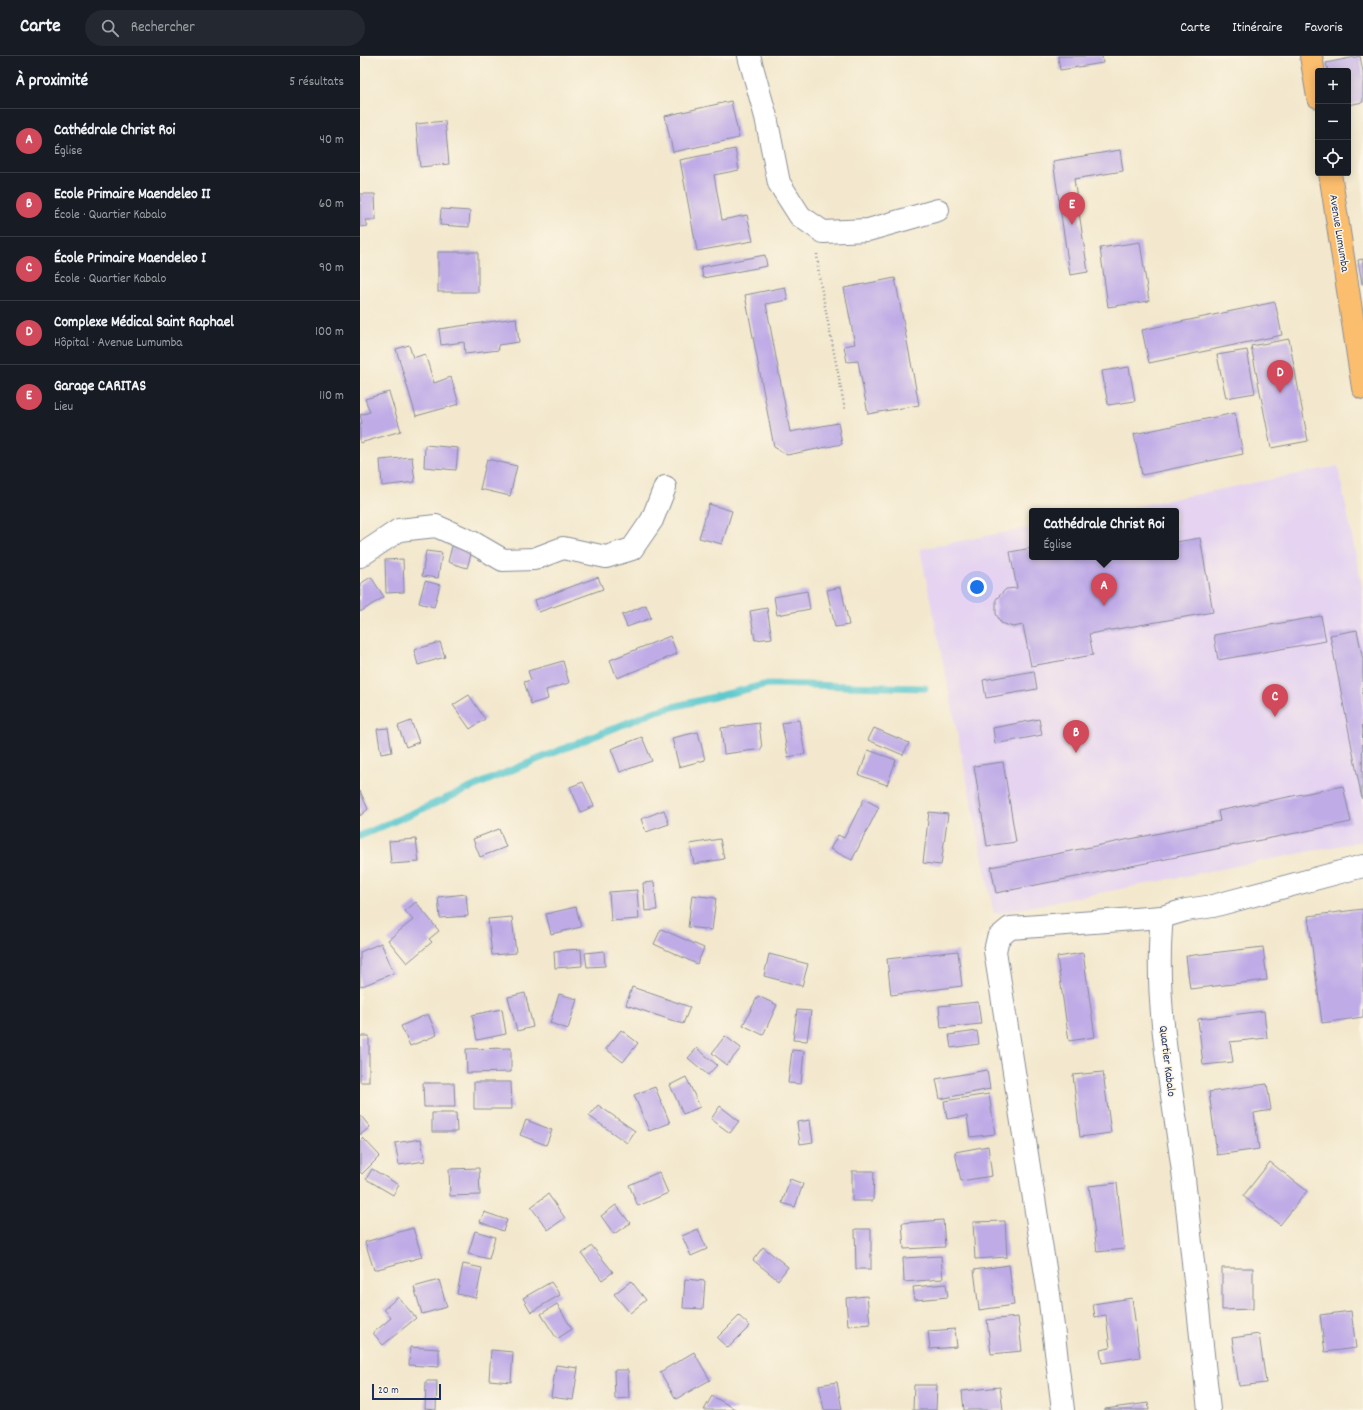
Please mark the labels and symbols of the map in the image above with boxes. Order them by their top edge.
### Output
pin: E [1059,192,1085,225]
street label: Avenue Lumumba [1324,193,1353,274]
pin: D [1267,360,1293,393]
pin: A [1091,573,1117,606]
your location [967,577,987,597]
pin: C [1262,684,1288,717]
pin: B [1063,720,1089,753]
street label: Quartier Kabalo [1154,1025,1179,1098]
scale bar [372,1382,441,1401]

